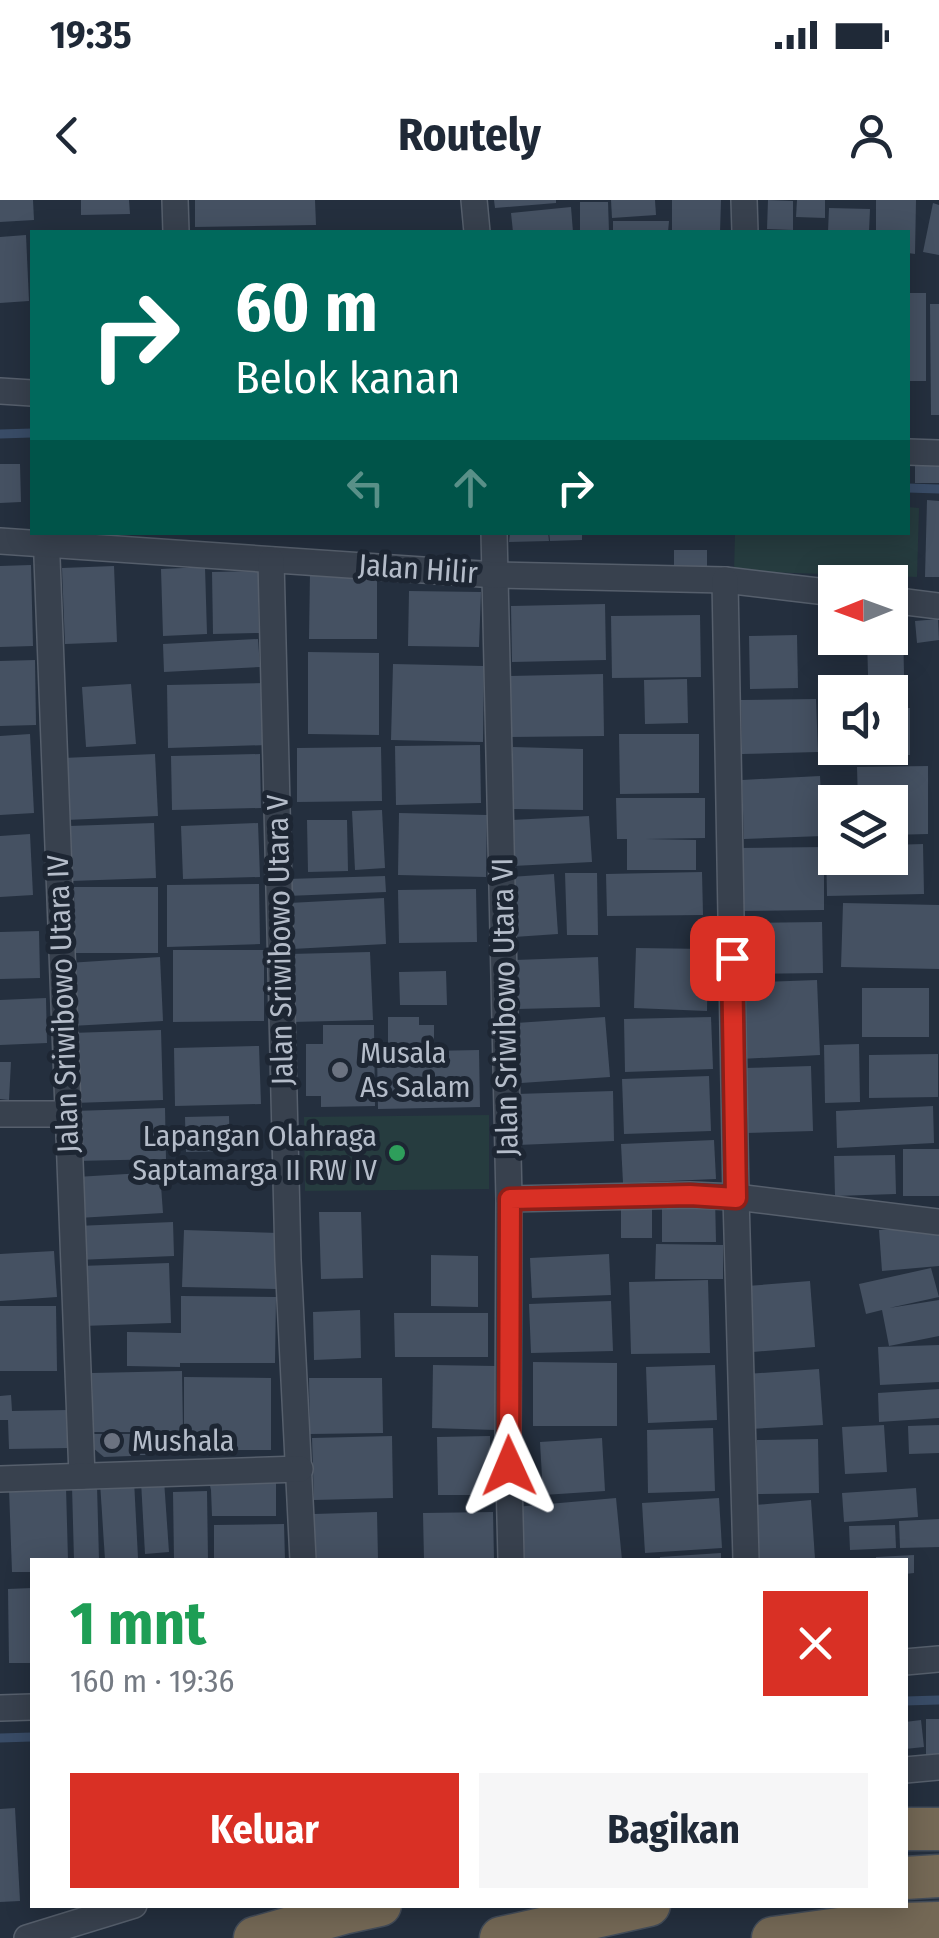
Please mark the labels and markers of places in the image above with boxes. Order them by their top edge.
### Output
pin [690,916,775,1001]
place label: Musala As Salam [360,1035,470,1105]
marker: Musala As Salam [329,1059,351,1081]
place label: Lapangan Olahraga Saptamarga II RW IV [132,1118,378,1188]
marker: Lapangan Olahraga Saptamarga II RW IV [386,1142,408,1164]
place label: Mushala [132,1423,235,1459]
marker: Mushala [101,1430,123,1452]

